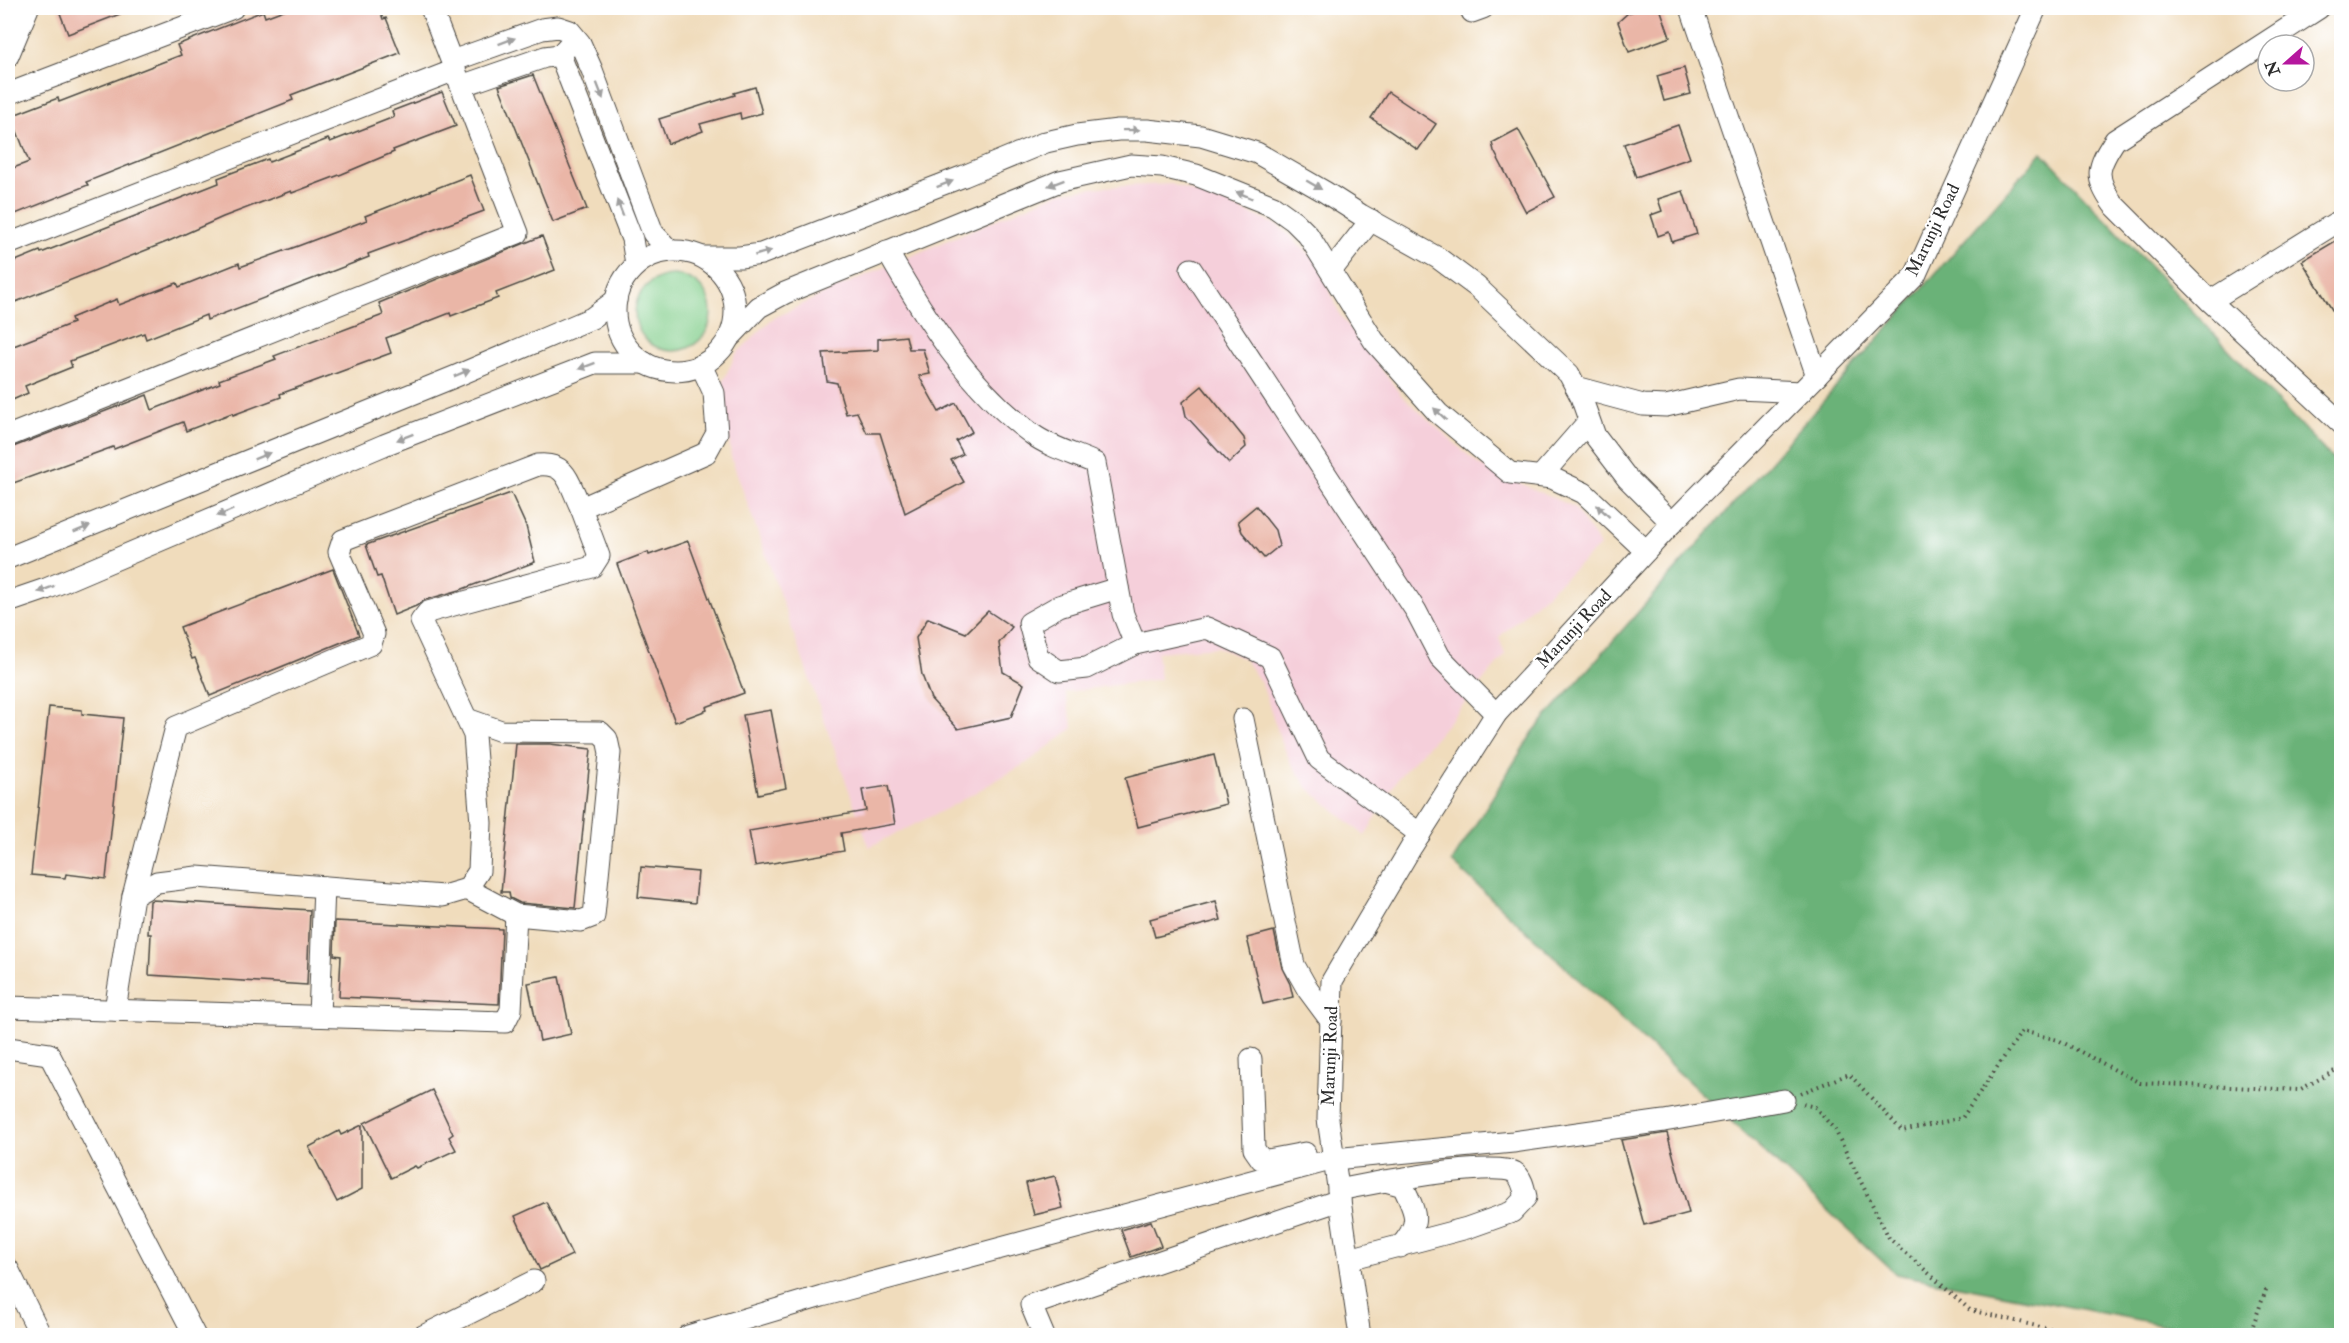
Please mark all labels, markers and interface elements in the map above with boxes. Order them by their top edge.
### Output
north arrow [2256,33,2316,93]
one-way arrow [498,36,516,46]
text: N [2261,57,2285,79]
one-way arrow [595,82,605,100]
one-way arrow [1121,125,1140,135]
one-way arrow [1047,178,1065,188]
one-way arrow [936,179,954,188]
one-way arrow [1306,180,1322,191]
street label: Marunji Road [1901,180,1965,280]
one-way arrow [1235,190,1253,200]
one-way arrow [615,199,624,217]
one-way arrow [754,248,772,257]
one-way arrow [578,362,596,372]
one-way arrow [453,368,471,378]
one-way arrow [1434,408,1448,422]
one-way arrow [396,433,414,442]
one-way arrow [253,451,271,460]
one-way arrow [1596,505,1611,518]
one-way arrow [216,508,234,518]
one-way arrow [73,524,91,534]
one-way arrow [37,584,55,594]
street label: Marunji Road [1531,584,1617,674]
street label: Marunji Road [1317,1005,1343,1107]

